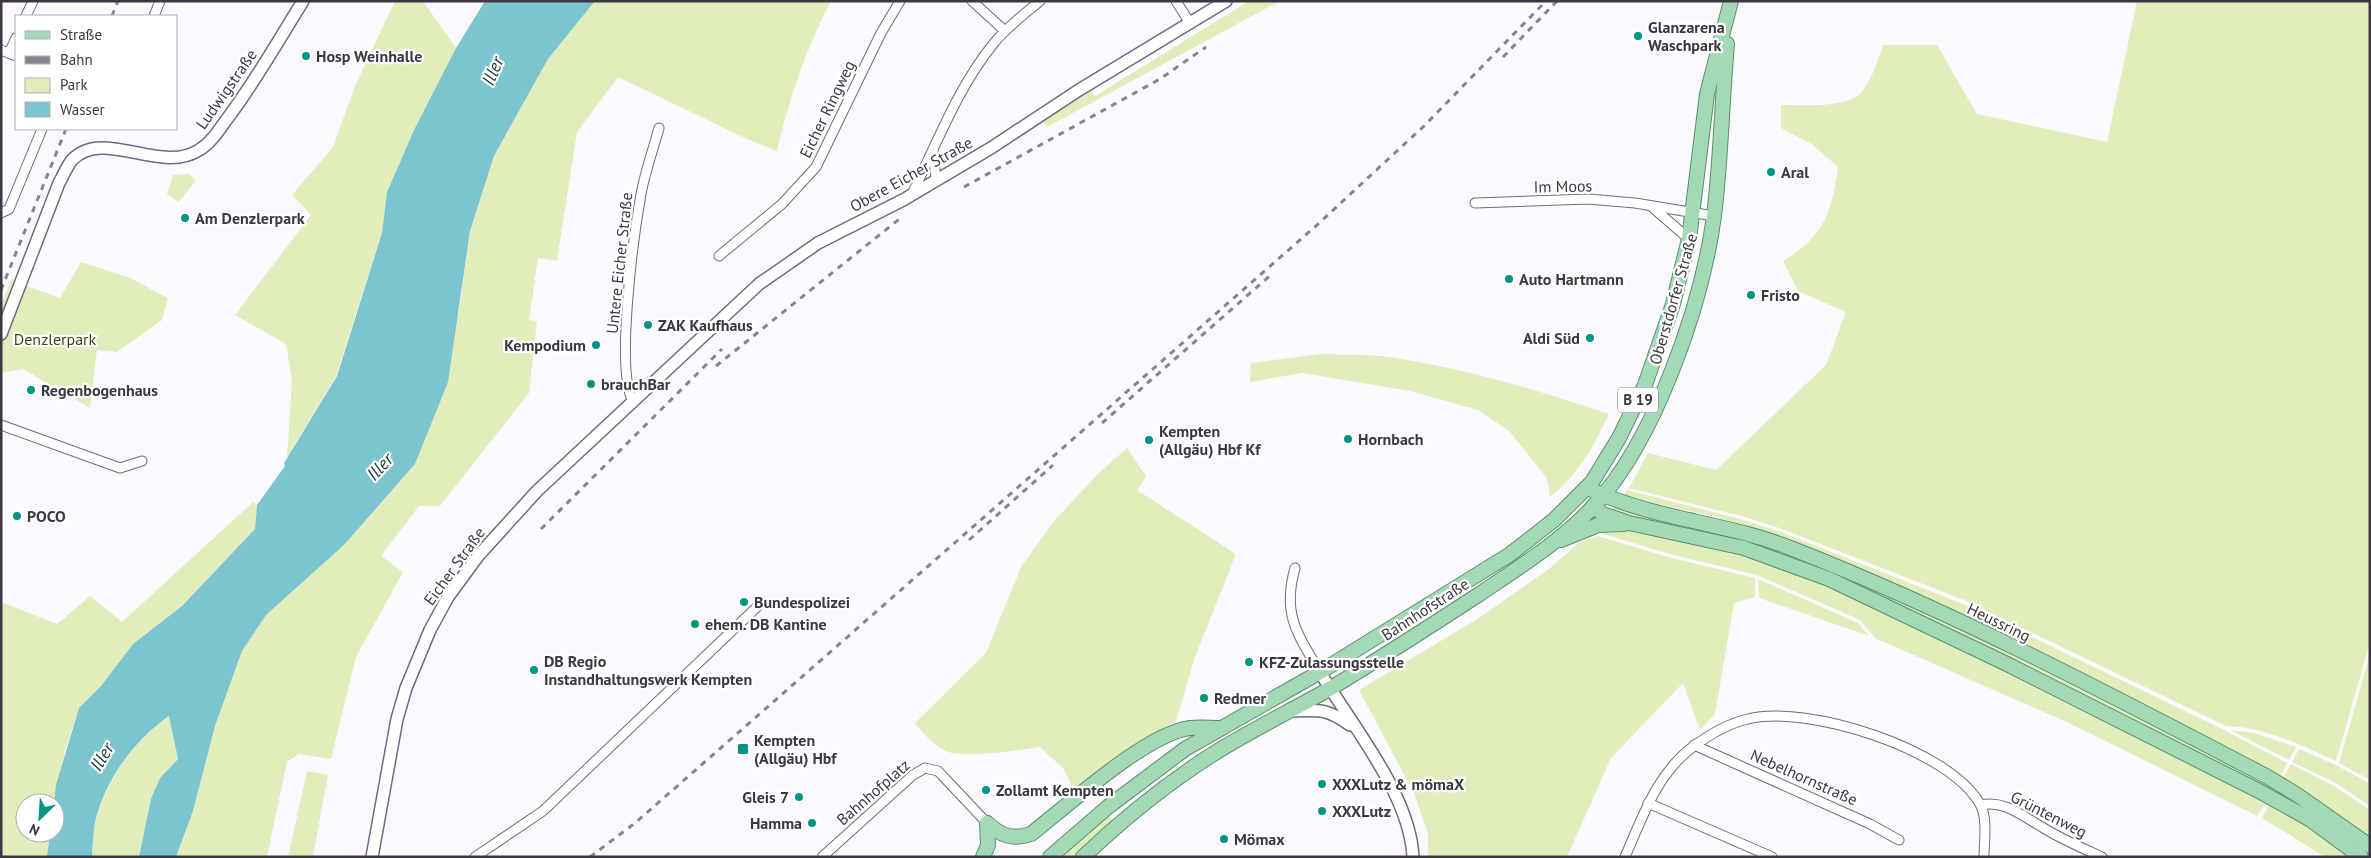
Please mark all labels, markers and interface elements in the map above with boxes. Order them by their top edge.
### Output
legend [15,15,178,130]
place label: Glanzarena Waschpark [1648,17,1725,55]
text: Straße [60,25,102,44]
marker: Glanzarena Waschpark [1632,30,1644,42]
street label: Ludwigstraße [191,45,261,133]
place label: Hosp Weinhalle [316,46,422,66]
text: Bahn [60,50,93,69]
marker: Hosp Weinhalle [300,50,312,62]
water label: Iller [476,52,509,89]
street label: Eicher Ringweg [795,57,859,161]
text: Park [60,75,88,94]
text: Wasser [60,100,105,119]
street label: Obere Eicher Straße [846,132,976,216]
place label: Aral [1781,162,1809,182]
marker: Aral [1765,166,1777,178]
street label: Im Moos [1534,175,1593,197]
street label: Untere Eicher Straße [602,191,636,335]
place label: Am Denzlerpark [195,208,305,228]
marker: Am Denzlerpark [179,212,191,224]
street label: Oberstdorfer Straße [1645,231,1701,367]
place label: Auto Hartmann [1519,269,1624,289]
marker: Auto Hartmann [1503,273,1515,285]
place label: Fristo [1761,285,1800,305]
marker: Fristo [1745,289,1757,301]
place label: ZAK Kaufhaus [658,315,753,335]
marker: ZAK Kaufhaus [642,319,654,331]
place label: Aldi Süd [1523,328,1580,348]
park label: Denzlerpark [14,329,97,349]
marker: Aldi Süd [1584,332,1596,344]
place label: Kempodium [504,335,586,355]
marker: Kempodium [590,339,602,351]
place label: brauchBar [601,374,671,394]
marker: brauchBar [585,378,597,390]
place label: Regenbogenhaus [41,380,158,400]
marker: Regenbogenhaus [25,384,37,396]
road number: B 19 [1618,388,1658,412]
place label: Kempten (Allgäu) Hbf Kf [1159,421,1261,459]
place label: Hornbach [1358,429,1424,449]
marker: Hornbach [1342,433,1354,445]
marker: Kempten (Allgäu) Hbf Kf [1143,434,1155,446]
water label: Iller [361,447,399,485]
place label: POCO [27,506,66,526]
marker: POCO [11,510,23,522]
street label: Eicher Straße [419,523,489,609]
street label: Bahnhofstraße [1378,573,1472,645]
place label: Bundespolizei [754,592,850,612]
marker: Bundespolizei [738,596,750,608]
street label: Heussring [1964,598,2034,646]
place label: ehem. DB Kantine [705,614,827,634]
marker: ehem. DB Kantine [689,618,701,630]
place label: DB Regio Instandhaltungswerk Kempten [544,651,752,689]
place label: KFZ-Zulassungsstelle [1259,652,1404,672]
marker: KFZ-Zulassungsstelle [1243,656,1255,668]
marker: DB Regio Instandhaltungswerk Kempten [528,664,540,676]
place label: Redmer [1214,688,1267,708]
marker: Redmer [1198,692,1210,704]
place label: Kempten (Allgäu) Hbf [754,730,837,768]
water label: Iller [84,737,119,775]
marker: Kempten (Allgäu) Hbf [736,742,750,756]
street label: Nebelhornstraße [1747,744,1861,810]
street label: Bahnhofplatz [832,755,914,829]
place label: XXXLutz & mömaX [1332,774,1464,794]
marker: XXXLutz & mömaX [1316,778,1328,790]
place label: Zollamt Kempten [996,780,1114,800]
marker: Zollamt Kempten [980,784,992,796]
street label: Grüntenweg [2008,786,2090,842]
place label: Gleis 7 [742,787,789,807]
marker: Gleis 7 [793,791,805,803]
north arrow [15,793,65,843]
place label: XXXLutz [1332,801,1391,821]
marker: XXXLutz [1316,805,1328,817]
place label: Hamma [750,813,802,833]
marker: Hamma [806,817,818,829]
text: N [27,820,42,840]
place label: Mömax [1234,829,1285,849]
marker: Mömax [1218,833,1230,845]

